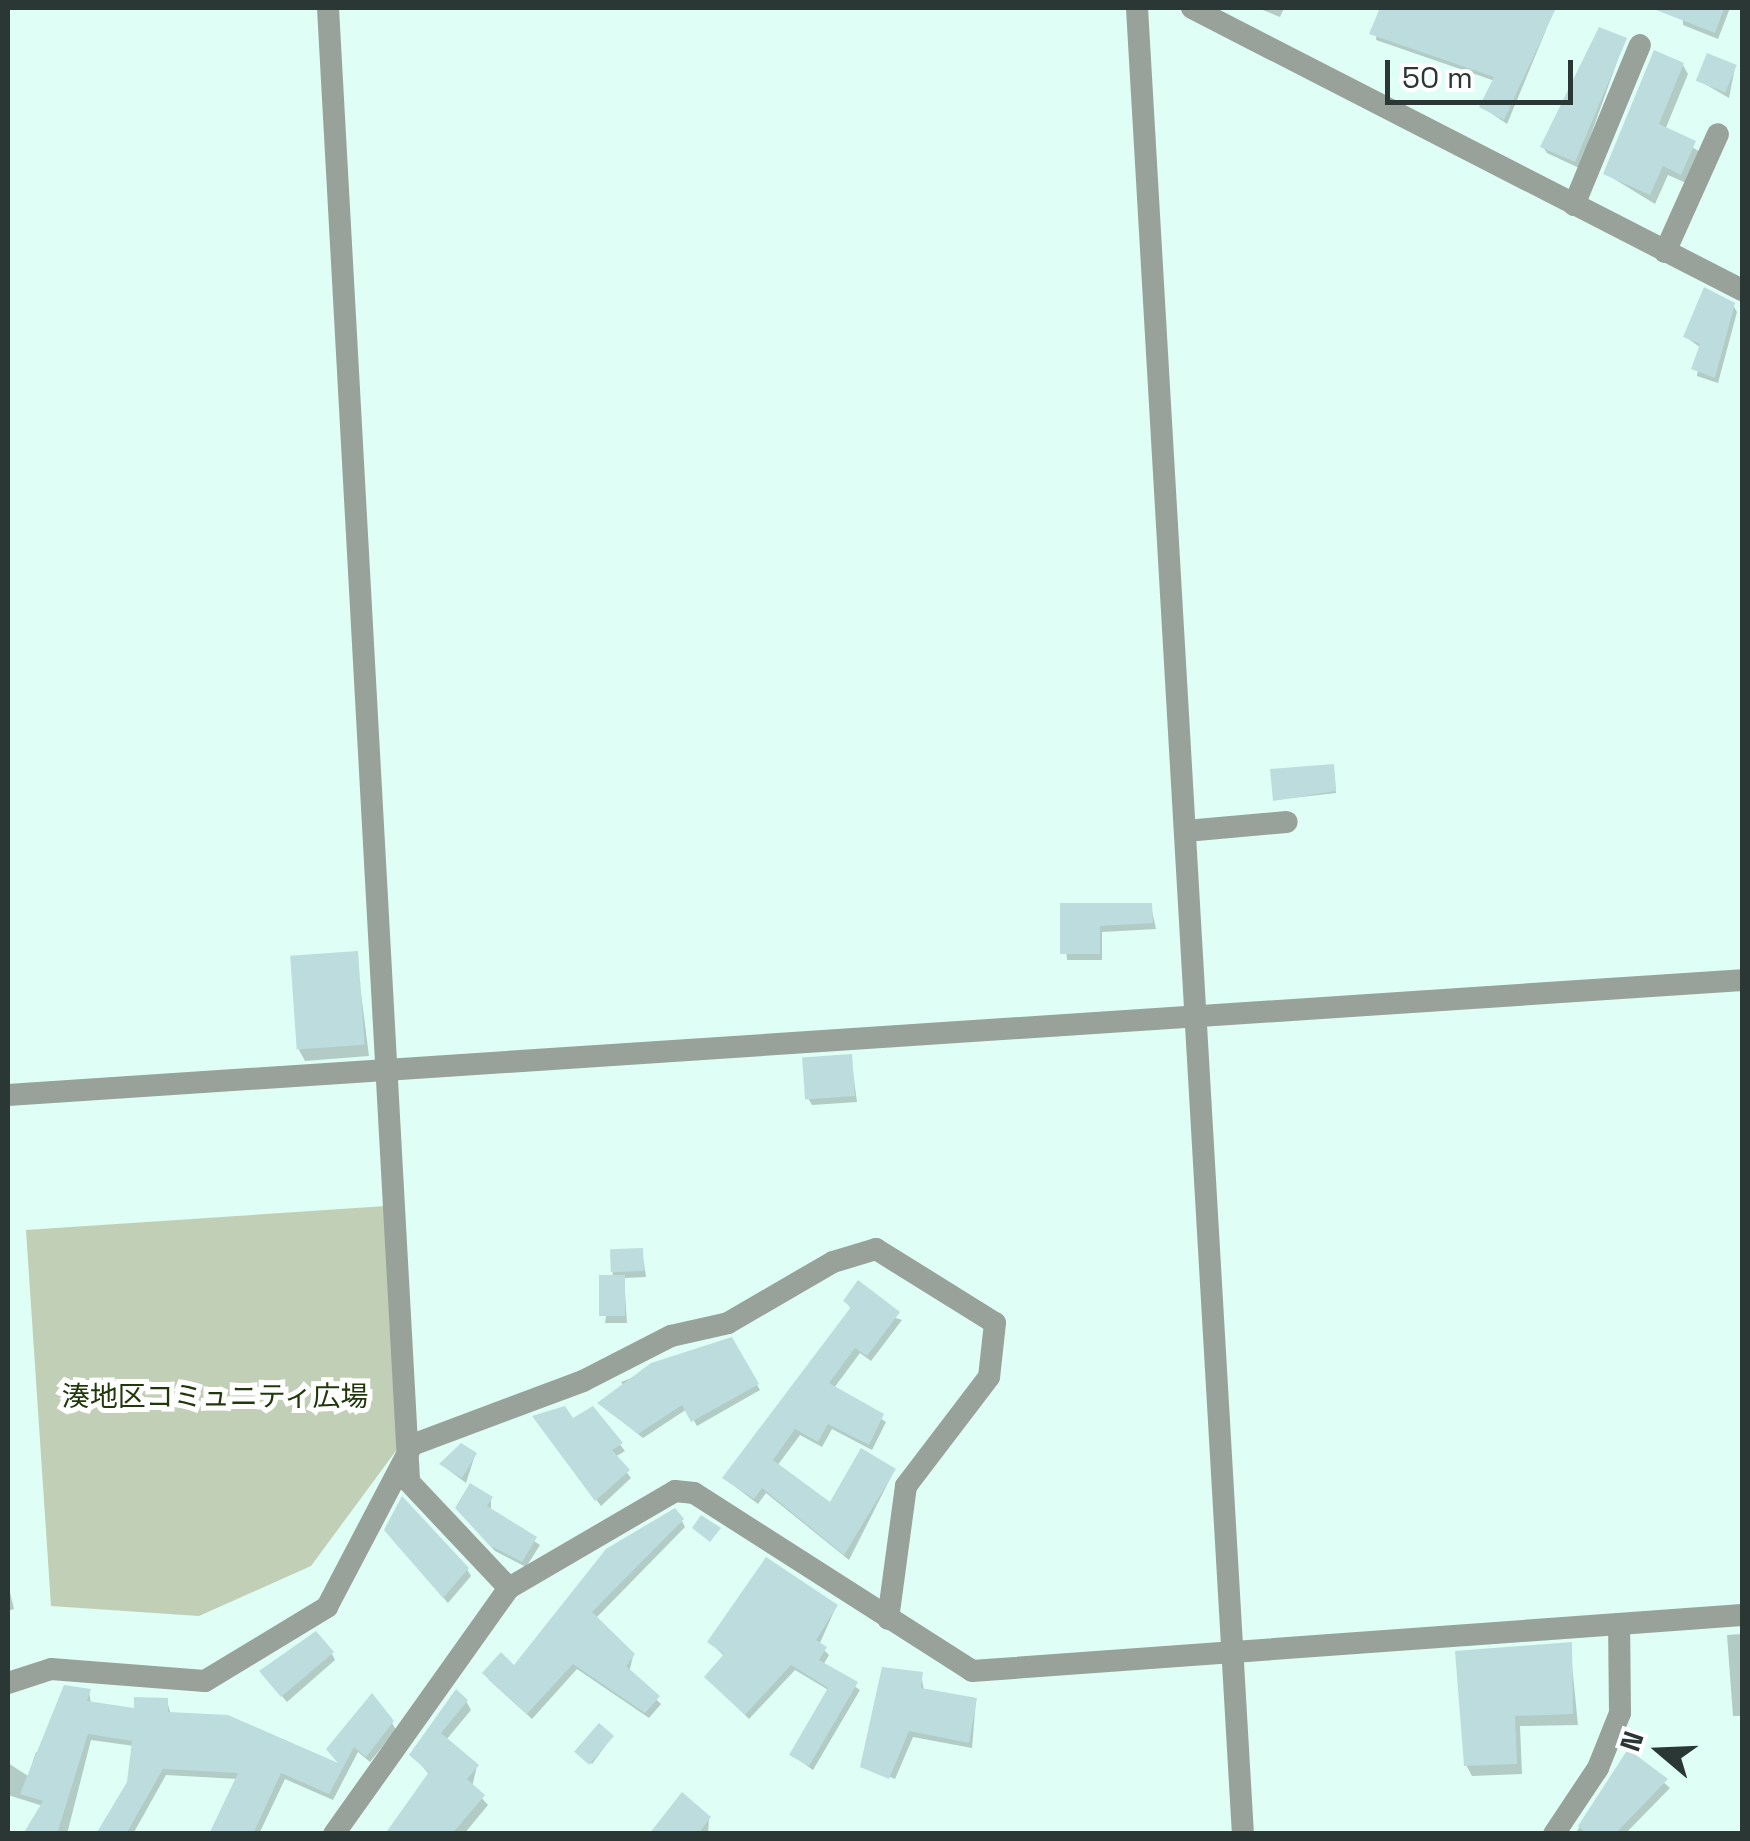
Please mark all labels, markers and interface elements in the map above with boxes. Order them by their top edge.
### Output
scale bar [1390,40,1578,102]
text: 50 m [1402,58,1473,97]
park label: 湊地区コミュニティ広場 [61,1379,369,1413]
north arrow [1610,1701,1710,1801]
text: N [1612,1727,1652,1756]

